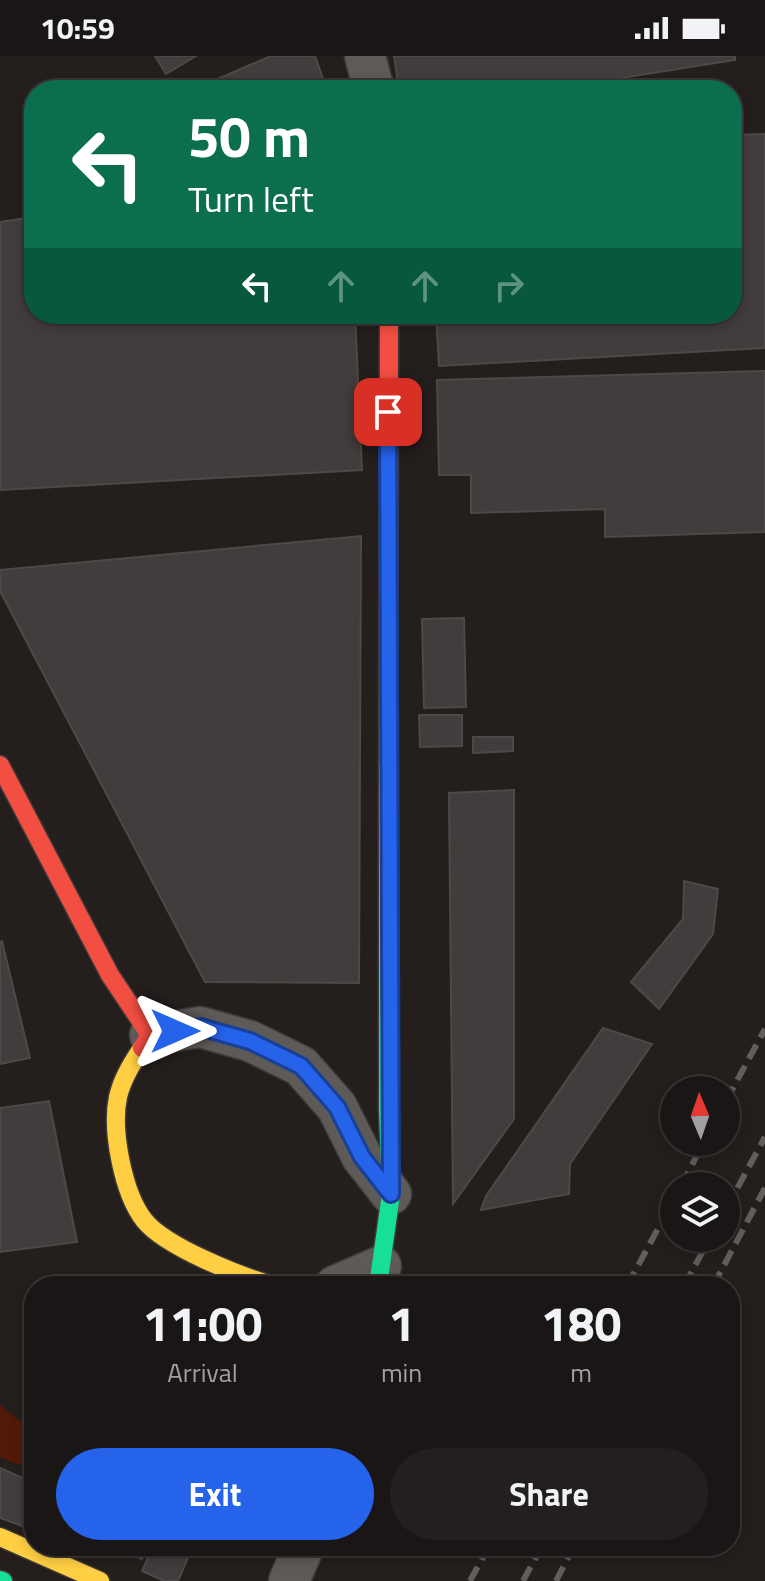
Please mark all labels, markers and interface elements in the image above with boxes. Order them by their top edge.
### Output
text: 10:59 [40,5,115,51]
text: 50 m [188,94,310,179]
icon: left [56,112,160,216]
text: Turn left [188,171,314,226]
icon: left [235,264,279,308]
icon: ahead [319,264,363,308]
icon: ahead [403,264,447,308]
icon: right [487,264,531,308]
pin [354,378,422,446]
icon: arrive [366,390,410,434]
position arrow [133,989,217,1073]
north arrow [660,1076,740,1156]
map controls [660,1076,740,1252]
button: layers [660,1172,740,1252]
text: 11:00 [143,1287,262,1360]
text: 1 [388,1287,415,1360]
text: 180 [541,1287,621,1360]
text: Arrival [167,1353,238,1392]
text: min [381,1353,422,1392]
text: m [570,1353,592,1392]
button: Exit [56,1448,374,1540]
button: Share [390,1448,708,1540]

